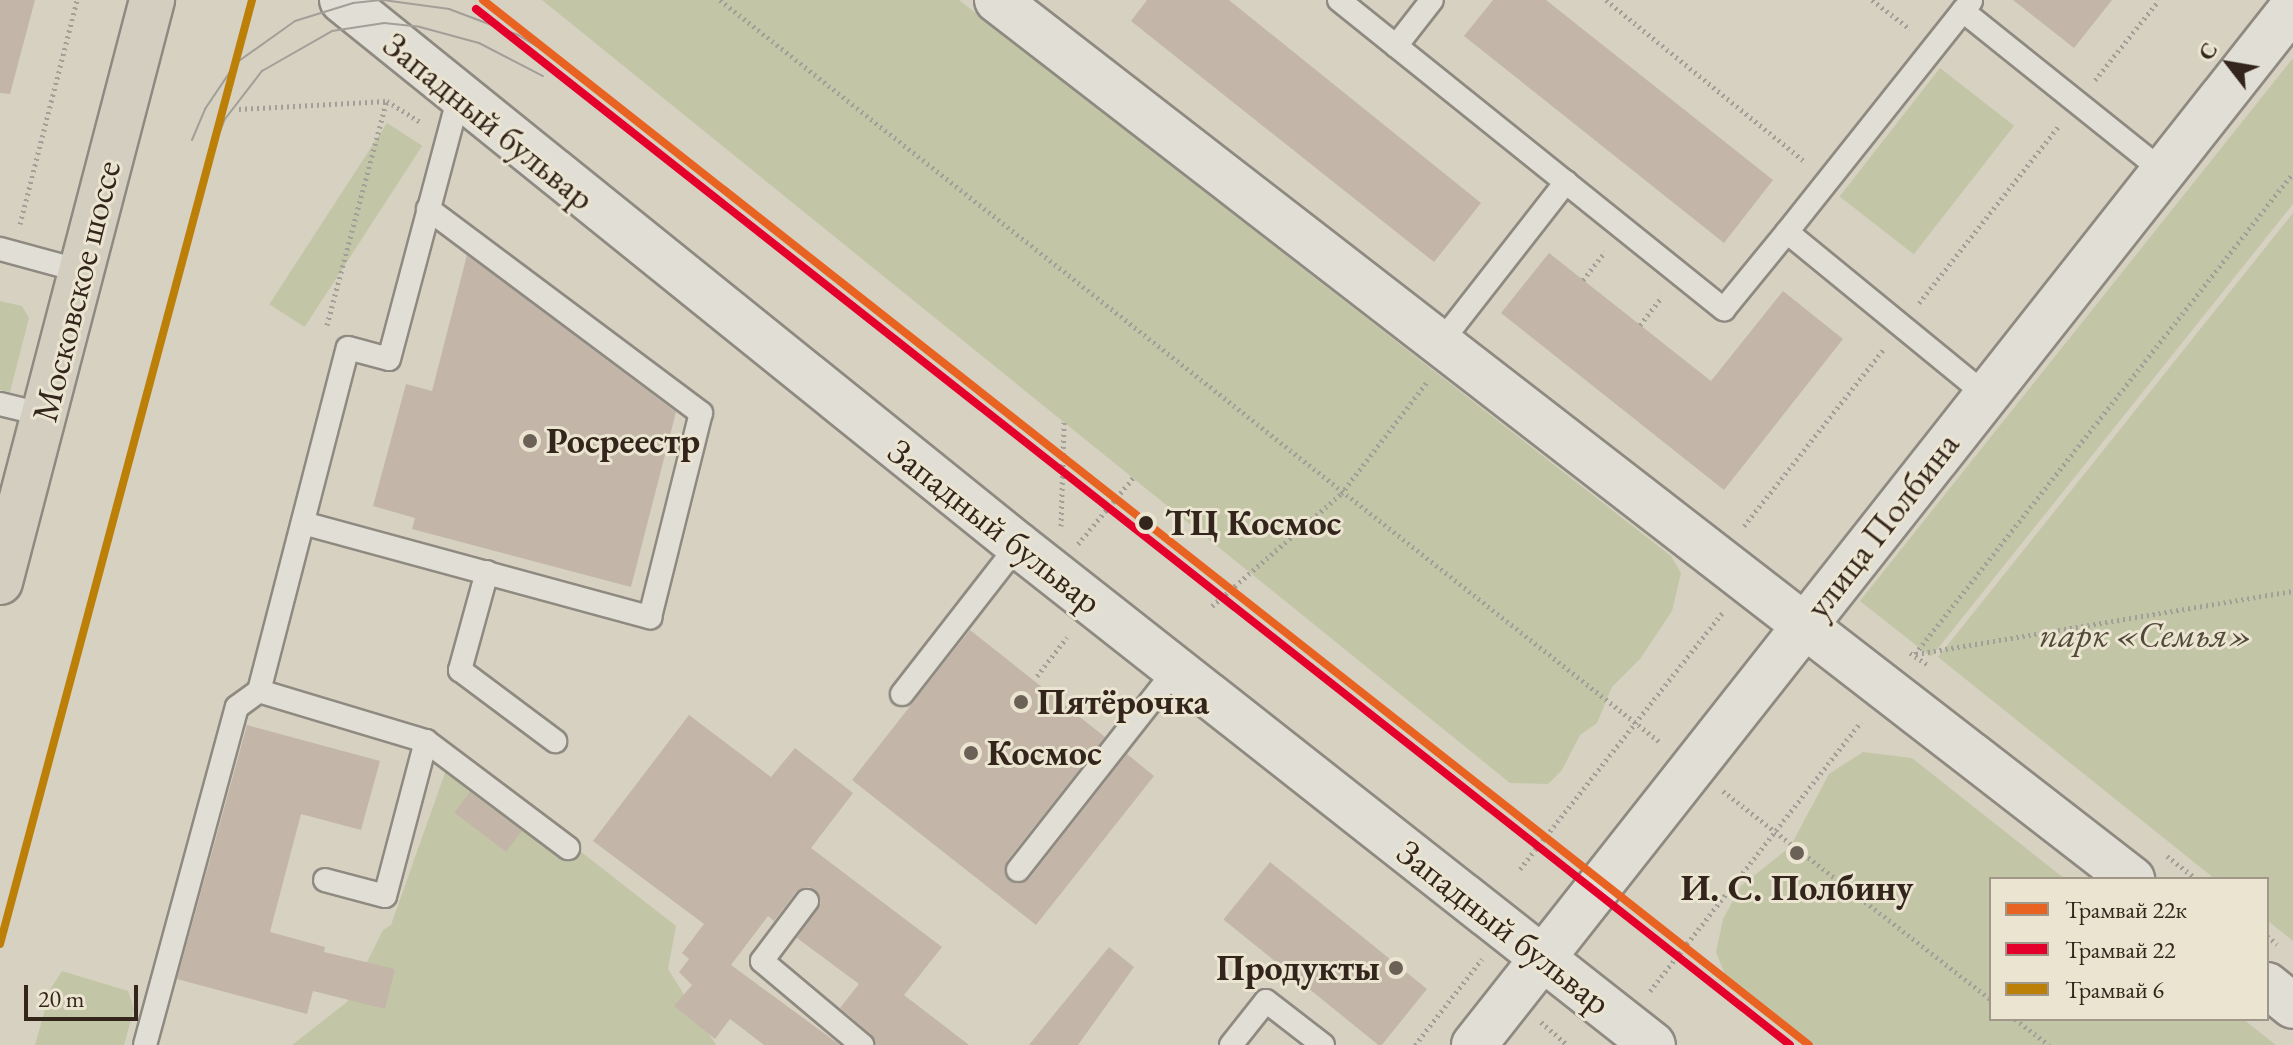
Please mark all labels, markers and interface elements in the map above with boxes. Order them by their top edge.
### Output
street label: Западный бульвар [375,23,603,219]
north arrow [2189,24,2269,104]
text: С [2192,37,2224,66]
street label: Московское шоссе [23,156,129,426]
place label: Росреестр [546,419,700,463]
street label: улица Полбина [1796,423,1968,627]
street label: Западный бульвар [880,429,1110,623]
marker: Росреестр [521,432,539,450]
place label: ТЦ Космос [1165,501,1341,545]
marker: ТЦ Космос [1134,511,1158,535]
park label: парк «Семья» [2039,613,2253,657]
place label: Пятёрочка [1037,680,1209,724]
marker: Пятёрочка [1012,693,1030,711]
place label: Космос [987,731,1102,775]
marker: Космос [962,744,980,762]
street label: Западный бульвар [1389,830,1619,1024]
marker: И. С. Полбину [1788,844,1806,862]
place label: И. С. Полбину [1681,866,1913,910]
legend [1989,877,2269,1021]
text: Трамвай 22к [2065,894,2187,925]
text: Трамвай 22 [2065,934,2176,965]
place label: Продукты [1216,946,1380,990]
marker: Продукты [1387,959,1405,977]
scale bar [28,969,142,1019]
text: Трамвай 6 [2065,974,2164,1005]
text: 20 m [38,983,85,1014]

